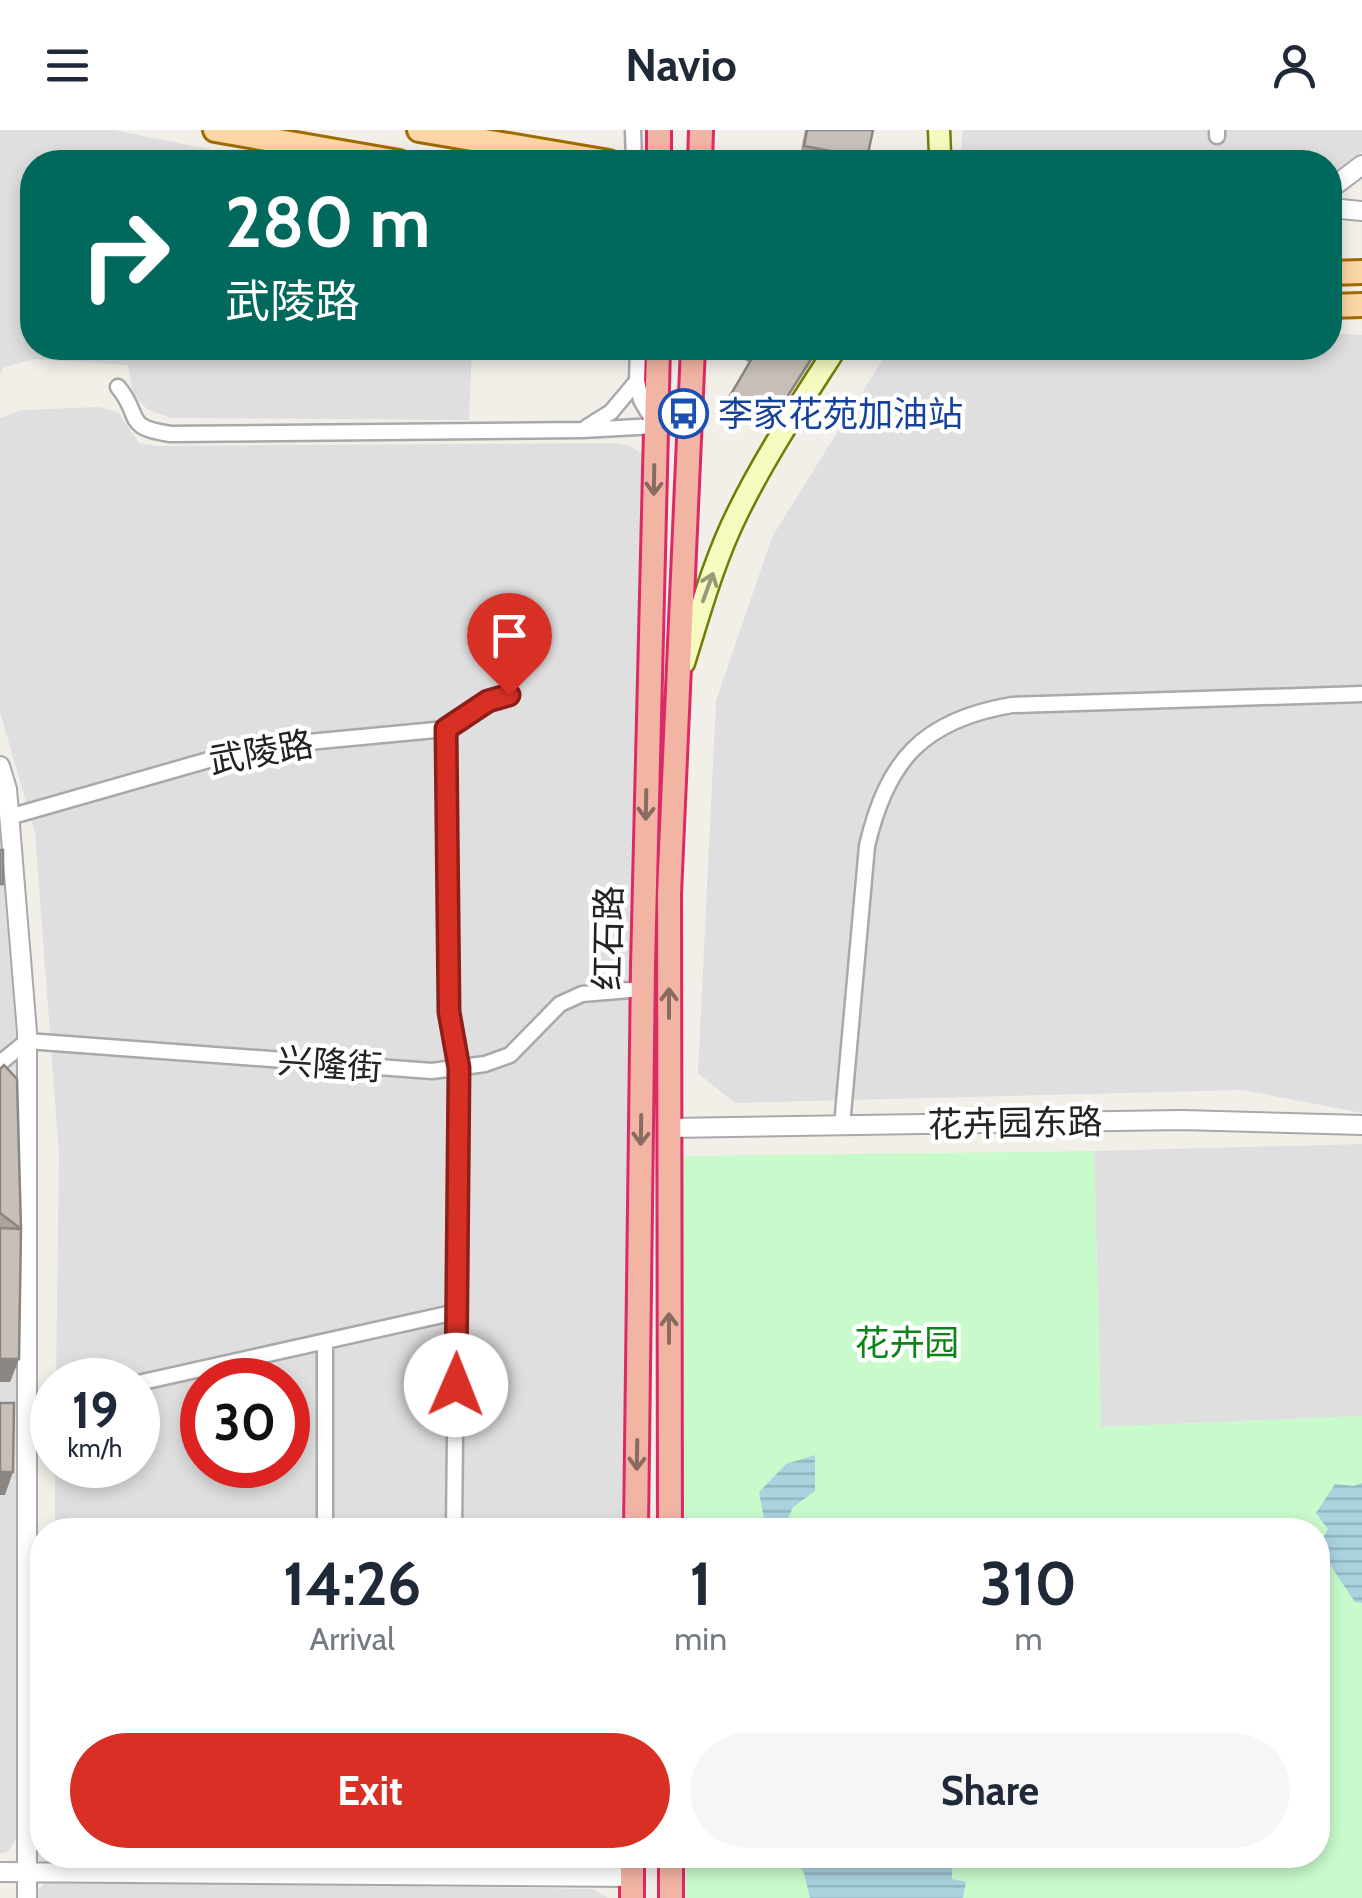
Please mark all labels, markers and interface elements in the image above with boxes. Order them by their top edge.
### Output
icon: menu [40,38,95,93]
text: Navio [625,38,737,92]
icon: person [1267,38,1322,93]
text: 280 m [225,179,430,265]
icon: right [60,190,190,320]
text: 武陵路 [225,274,360,328]
bus stop icon: 李家花苑加油站 [657,387,709,439]
place label: 李家花苑加油站 [718,392,963,435]
one-way arrow [645,463,664,495]
one-way arrow [700,572,718,603]
pin [467,593,552,696]
icon: arrive [482,608,537,663]
street label: 武陵路 [206,722,316,782]
one-way arrow [637,788,656,820]
street label: 红石路 [586,885,630,991]
one-way arrow [660,987,678,1020]
street label: 兴隆街 [276,1039,384,1089]
street label: 花卉园东路 [927,1100,1103,1146]
one-way arrow [631,1113,650,1145]
one-way arrow [660,1312,678,1344]
park label: 花卉园 [854,1321,960,1364]
position arrow [404,1333,508,1437]
speed limit sign: 30 [180,1358,310,1488]
text: 19 [72,1380,118,1441]
text: km/h [68,1433,122,1463]
one-way arrow [627,1438,646,1470]
text: 14:26 [283,1547,421,1620]
text: 1 [690,1547,712,1620]
text: 310 [980,1547,1077,1620]
text: Arrival [310,1619,395,1658]
text: min [674,1619,727,1658]
text: m [1014,1619,1043,1658]
button: Exit [70,1733,670,1848]
button: Share [690,1733,1290,1848]

